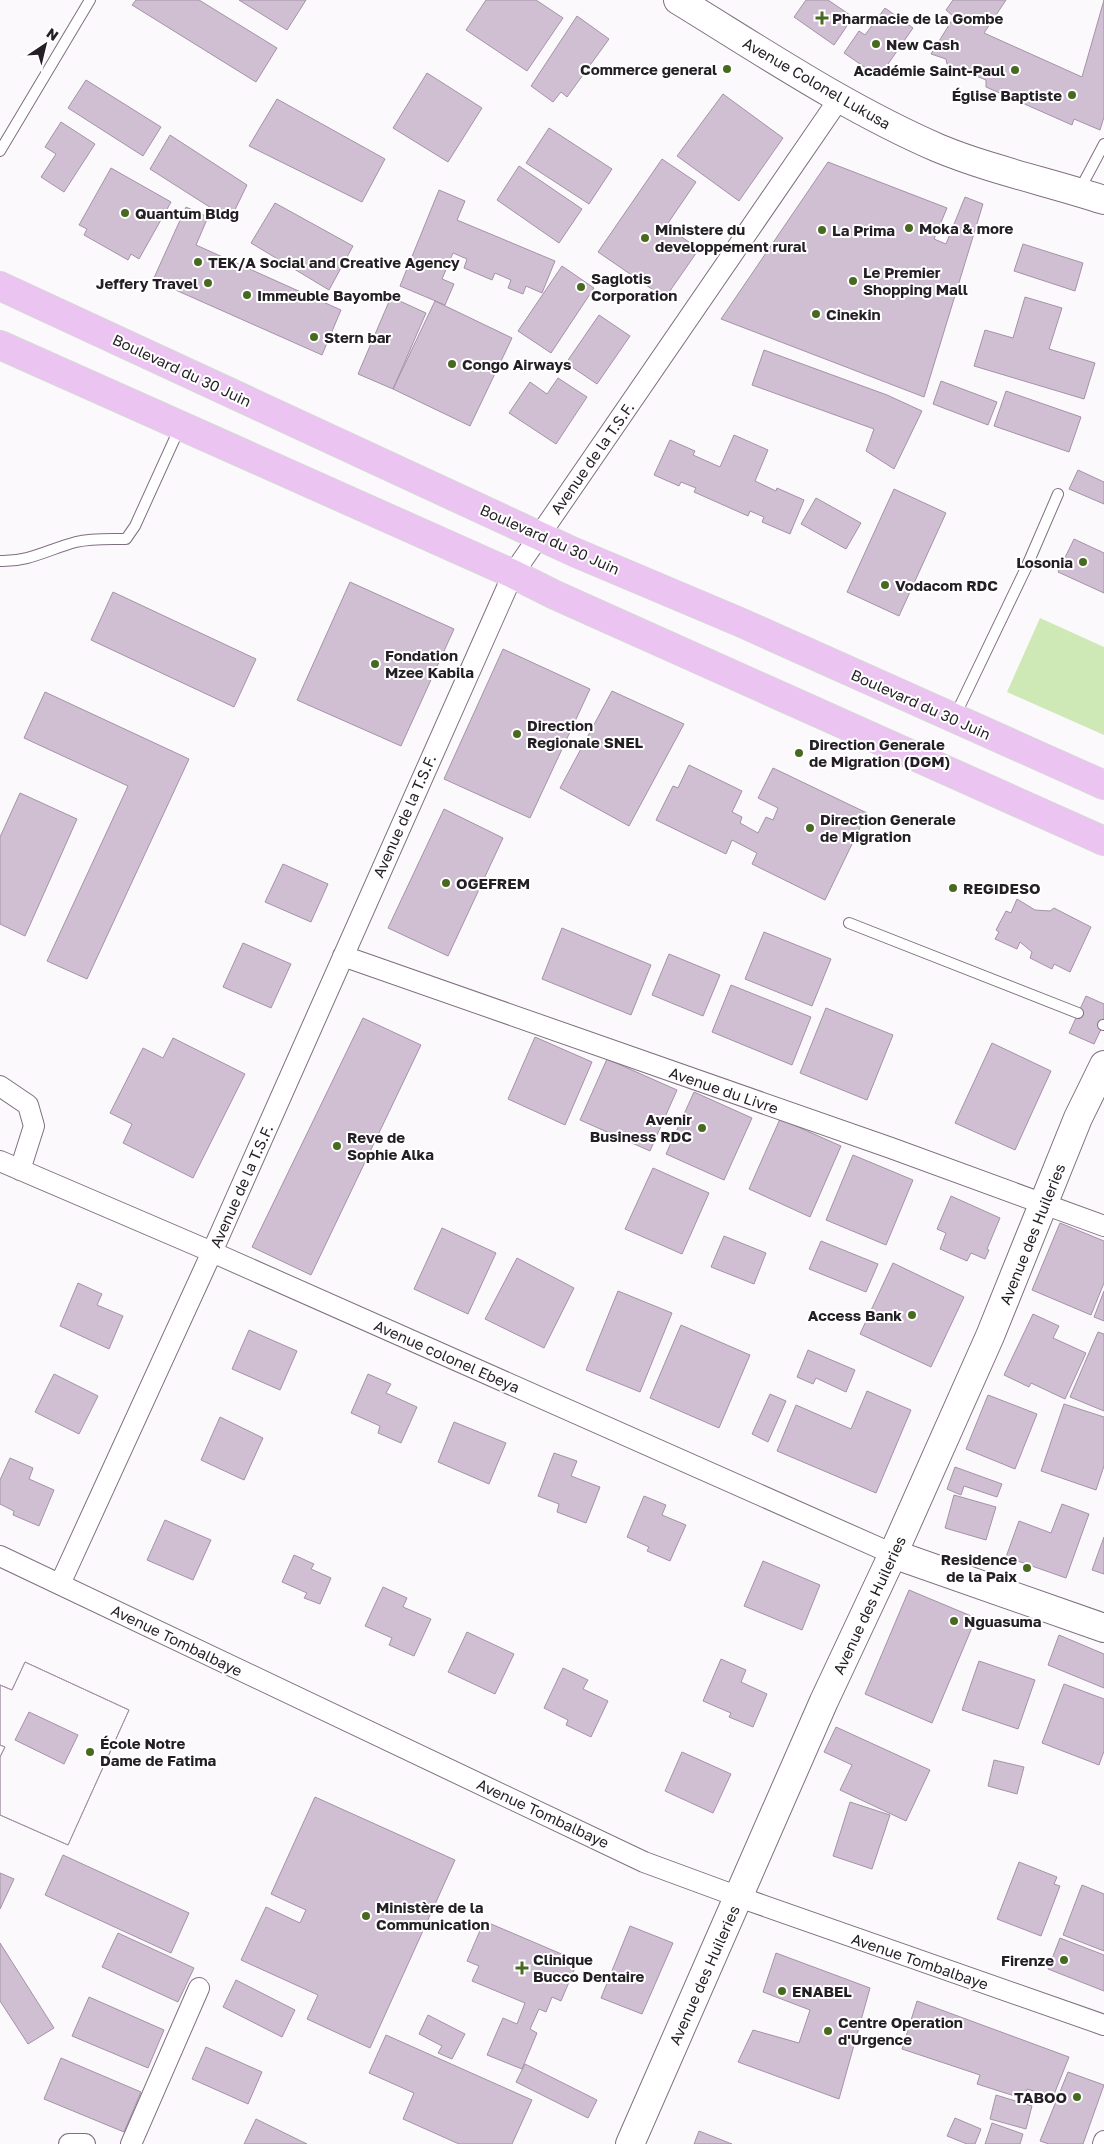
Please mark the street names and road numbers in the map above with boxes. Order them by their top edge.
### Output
street label: Avenue Colonel Lukusa [740,33,894,133]
street label: Boulevard du 30 Juin [110,330,254,410]
street label: Avenue de la T.S.F. [547,398,637,518]
street label: Boulevard du 30 Juin [477,500,623,578]
street label: Boulevard du 30 Juin [848,665,994,743]
street label: Avenue de la T.S.F. [369,752,439,880]
street label: Avenue du Livre [667,1063,781,1117]
street label: Avenue de la T.S.F. [206,1122,276,1250]
street label: Avenue des Huileries [995,1161,1069,1307]
street label: Avenue colonel Ebeya [372,1316,522,1396]
street label: Avenue des Huileries [829,1533,909,1677]
street label: Avenue Tombalbaye [109,1600,246,1680]
street label: Avenue Tombalbaye [474,1774,612,1852]
street label: Avenue des Huileries [665,1902,743,2047]
street label: Avenue Tombalbaye [849,1929,991,1993]

